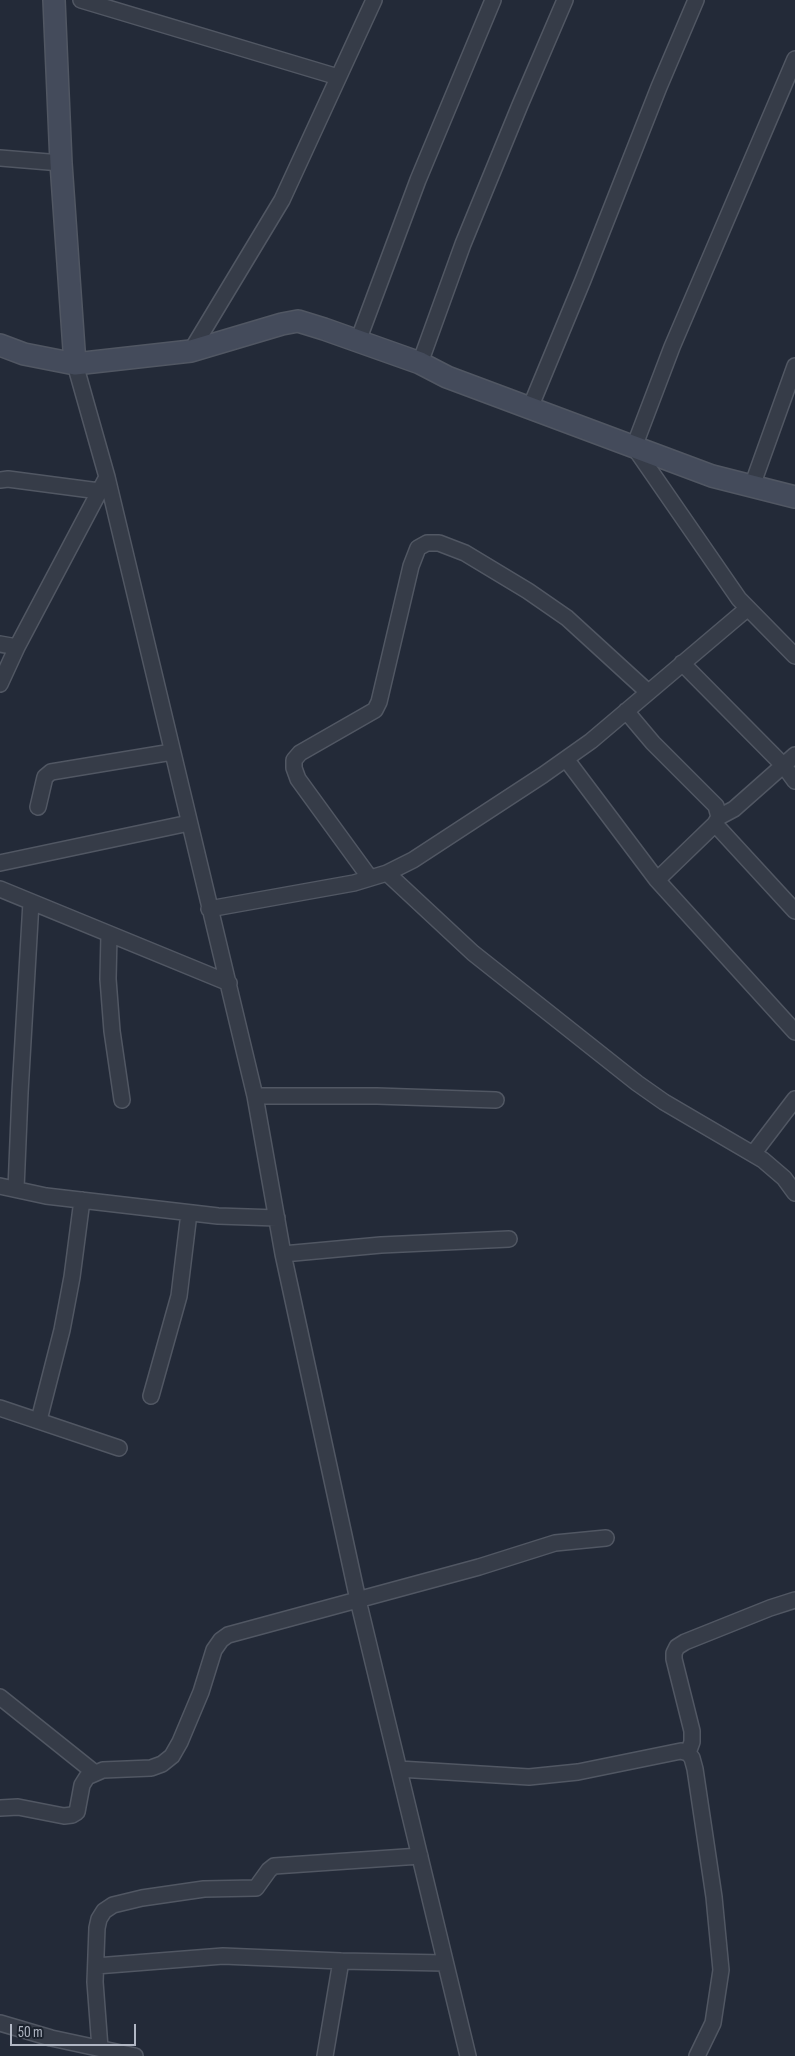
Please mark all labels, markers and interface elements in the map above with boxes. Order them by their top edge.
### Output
scale bar [12,2014,139,2046]
text: 50 m [18,2023,43,2042]

